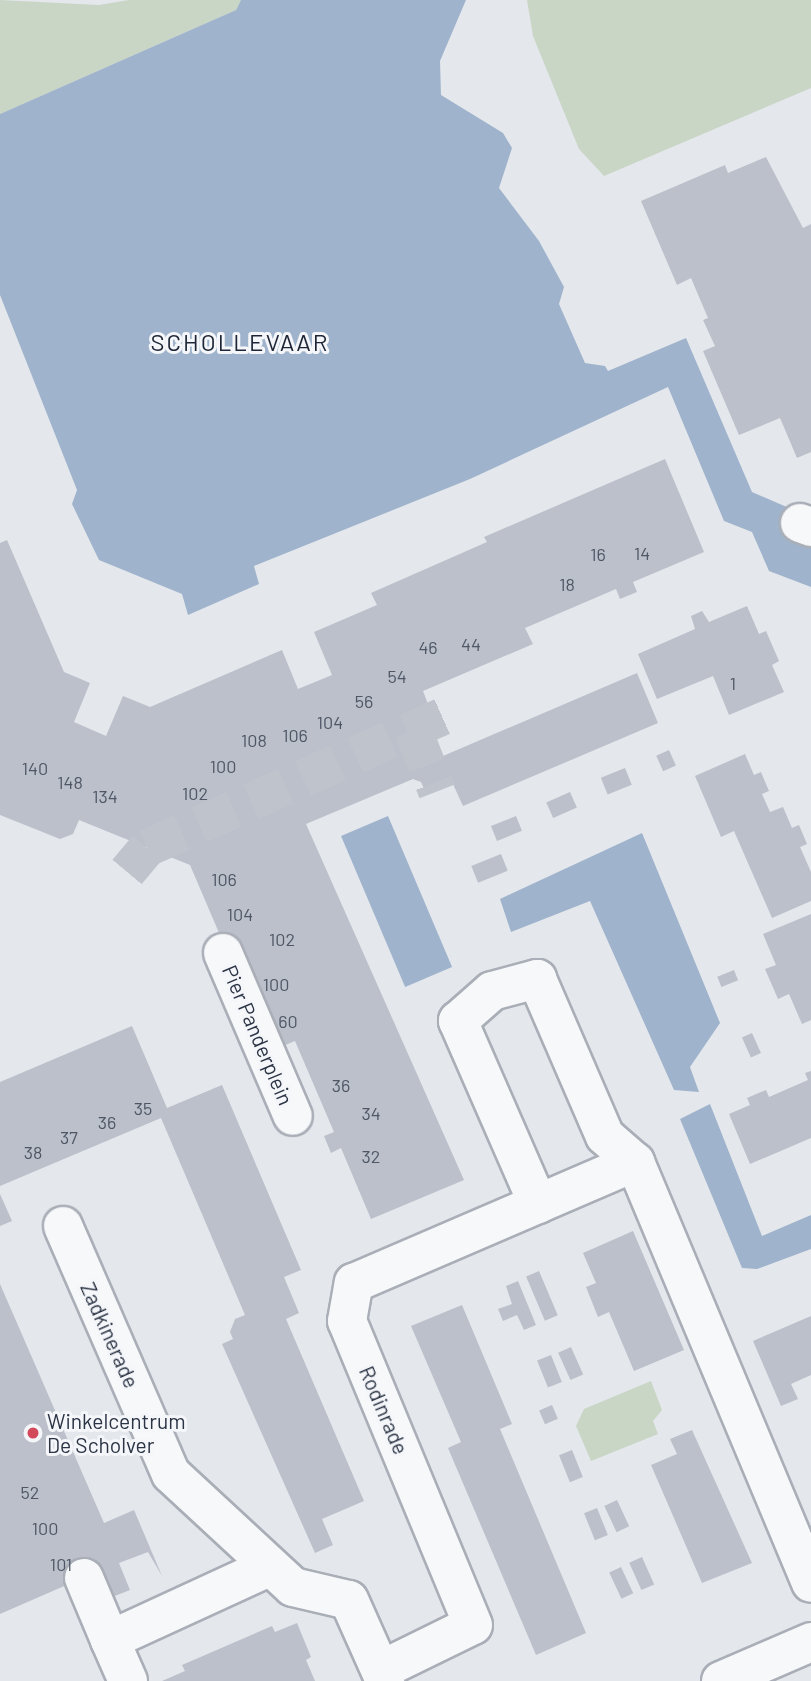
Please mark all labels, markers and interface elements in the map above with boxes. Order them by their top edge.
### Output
district label: SCHOLLEVAAR [152,328,328,356]
house number: 14 [634,542,650,564]
house number: 16 [590,543,606,565]
house number: 18 [559,573,575,595]
house number: 44 [461,633,481,655]
house number: 46 [418,636,438,658]
house number: 54 [387,665,407,687]
house number: 1 [730,672,736,694]
house number: 56 [355,690,373,712]
house number: 104 [317,711,343,733]
house number: 106 [282,724,308,746]
house number: 108 [241,729,267,751]
house number: 100 [210,755,236,777]
house number: 140 [22,757,48,779]
house number: 148 [57,771,83,793]
house number: 102 [182,782,208,804]
house number: 134 [92,785,118,807]
house number: 106 [211,868,237,890]
house number: 104 [227,903,253,925]
house number: 102 [269,928,295,950]
street label: Pier Panderplein [217,961,299,1109]
house number: 100 [263,973,289,995]
house number: 60 [278,1010,298,1032]
house number: 36 [332,1074,350,1096]
house number: 35 [134,1097,152,1119]
house number: 34 [361,1102,381,1124]
house number: 36 [98,1111,116,1133]
house number: 37 [60,1126,78,1148]
house number: 38 [24,1141,42,1163]
house number: 32 [362,1145,380,1167]
street label: Zadkinerade [76,1278,144,1392]
street label: Rodinrade [354,1362,414,1458]
place label: Winkelcentrum De Scholver [47,1408,186,1458]
marker: Winkelcentrum De Scholver [25,1425,41,1441]
house number: 52 [21,1481,39,1503]
house number: 100 [32,1517,58,1539]
house number: 101 [50,1553,72,1575]

